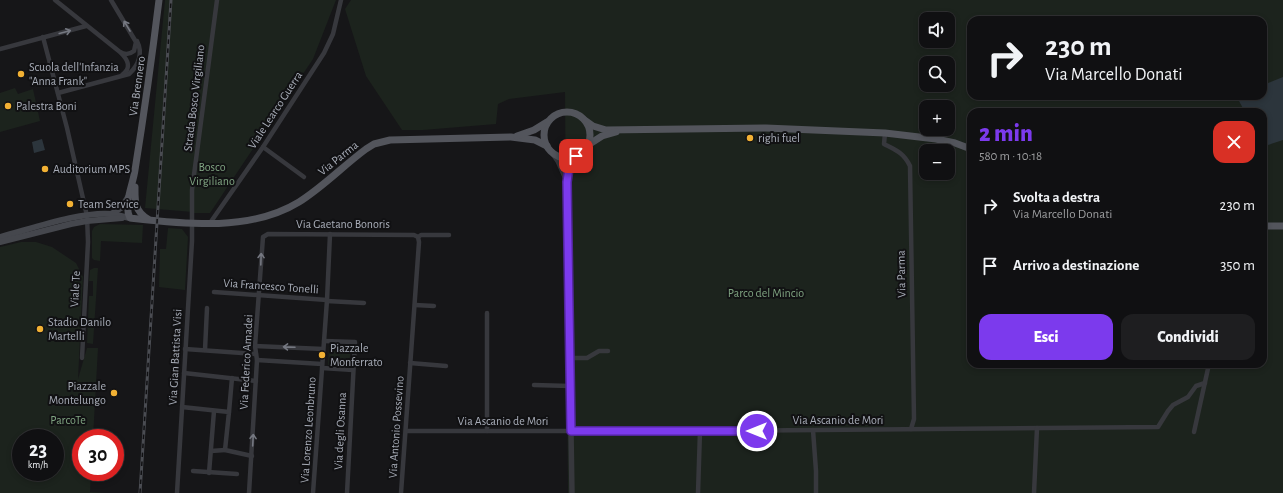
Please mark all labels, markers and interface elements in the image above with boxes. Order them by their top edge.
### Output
map controls [919,12,955,180]
button: sound [919,12,955,48]
one-way arrow [123,21,131,32]
one-way arrow [58,27,71,35]
icon: right [979,32,1031,84]
text: 230 m [1045,33,1112,61]
street label: Strada Bosco Virgiliano [182,44,207,152]
street label: Via Brennero [127,55,147,117]
button: search [919,56,955,92]
place label: Scuola dell'Infanzia "Anna Frank" [29,61,119,87]
text: Via Marcello Donati [1045,66,1183,84]
marker: Scuola dell'Infanzia "Anna Frank" [16,69,26,79]
street label: Viale Learco Guerra [246,69,305,151]
place label: Palestra Boni [16,100,77,112]
button: + [919,100,955,136]
marker: Palestra Boni [3,101,13,111]
button: close [1213,121,1255,163]
text: 2 min [979,122,1033,146]
place label: righi fuel [758,132,800,144]
marker: righi fuel [745,133,755,143]
street label: Via Parma [316,138,361,178]
pin [559,139,593,173]
button: − [919,144,955,180]
icon: arrive [565,145,587,167]
text: 580 m · 10:18 [979,150,1042,163]
park label: Bosco Virgiliano [189,161,235,187]
place label: Auditorium MPS [53,163,130,175]
marker: Auditorium MPS [40,164,50,174]
text: Svolta a destra [1013,190,1100,205]
icon: right [979,195,1001,217]
place label: Team Service [78,198,139,210]
text: 230 m [1220,198,1255,213]
marker: Team Service [65,199,75,209]
text: Via Marcello Donati [1013,208,1112,221]
street label: Via Gaetano Bonoris [296,218,390,230]
street label: Via Parma [895,250,907,298]
one-way arrow [257,253,265,266]
icon: arrive [979,255,1001,277]
text: Arrivo a destinazione [1013,258,1139,273]
text: 350 m [1220,258,1255,273]
street label: Viale Te [68,271,82,307]
street label: Via Francesco Tonelli [223,277,319,295]
park label: Parco del Mincio [728,287,804,299]
street label: Via Gian Battista Visi [166,309,184,405]
street label: Via Federico Amadei [238,314,254,410]
button: Esci [979,314,1113,360]
button: Condividi [1121,314,1255,360]
place label: Stadio Danilo Martelli [48,316,111,342]
marker: Stadio Danilo Martelli [35,324,45,334]
place label: Piazzale Monferrato [330,342,383,368]
one-way arrow [283,343,296,351]
marker: Piazzale Monferrato [317,350,327,360]
street label: Via Antonio Possevino [386,375,406,479]
street label: Via Lorenzo Leonbruno [298,376,318,483]
place label: Piazzale Montelungo [49,380,106,406]
marker: Piazzale Montelungo [109,388,119,398]
street label: Via degli Osanna [332,391,348,470]
position arrow [736,410,778,452]
park label: ParcoTe [50,414,86,426]
street label: Via Ascanio de Mori [793,414,883,426]
street label: Via Ascanio de Mori [458,415,548,427]
speed limit sign: 30 [72,429,124,481]
one-way arrow [249,434,256,447]
text: 23 [29,440,47,460]
text: km/h [28,460,48,470]

